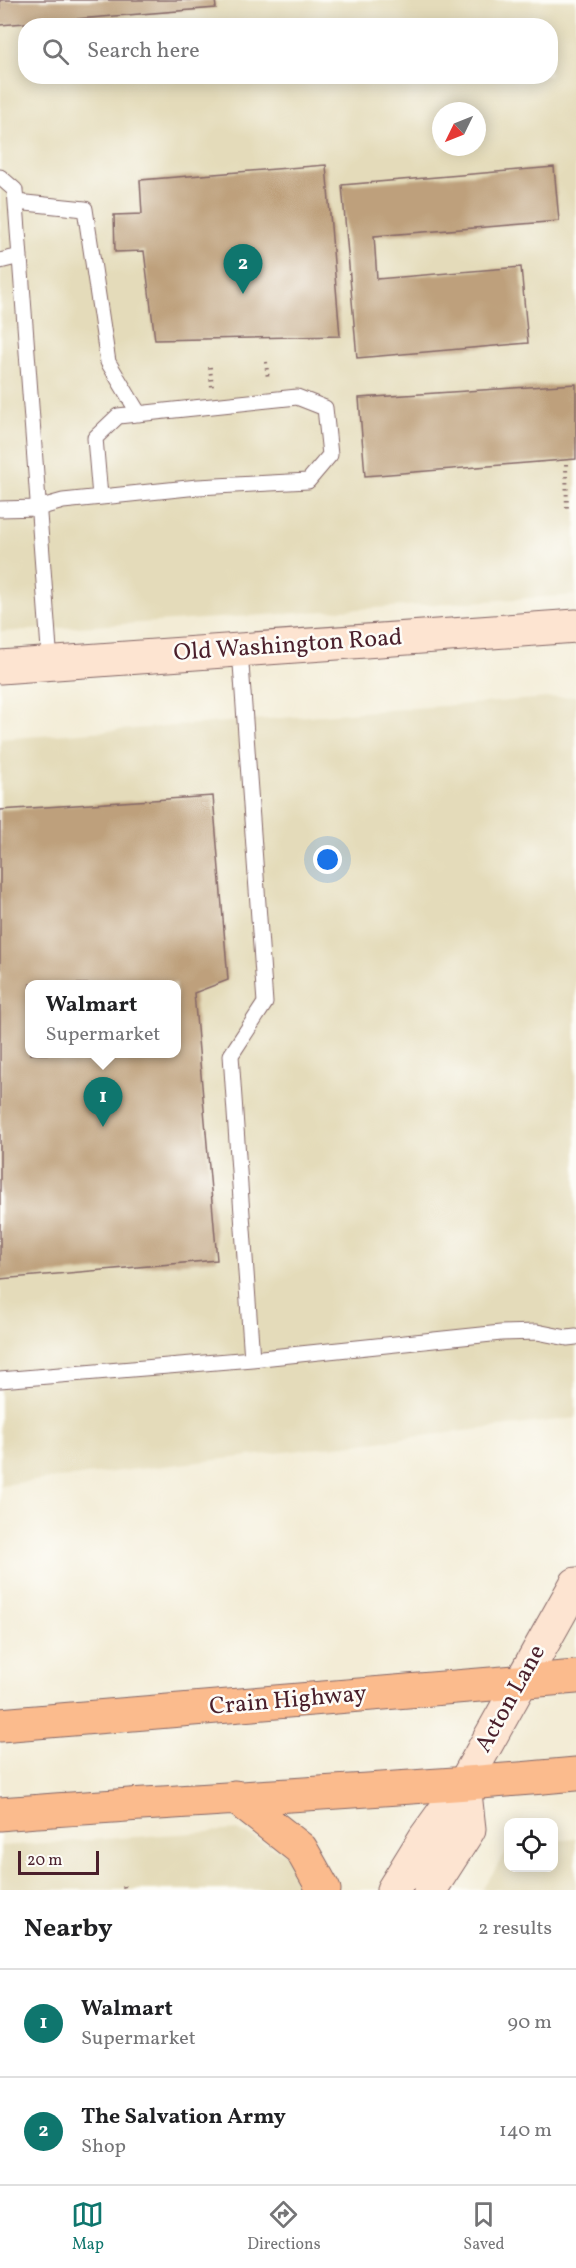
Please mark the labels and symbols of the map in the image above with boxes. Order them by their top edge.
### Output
north arrow [432,102,486,156]
pin: 2 [224,244,262,294]
street label: Old Washington Road [172,621,404,671]
your location [313,845,342,874]
pin: 1 [84,1078,122,1127]
street label: Acton Lane [467,1639,555,1759]
street label: Crain Highway [208,1677,368,1725]
scale bar [18,1848,99,1876]

